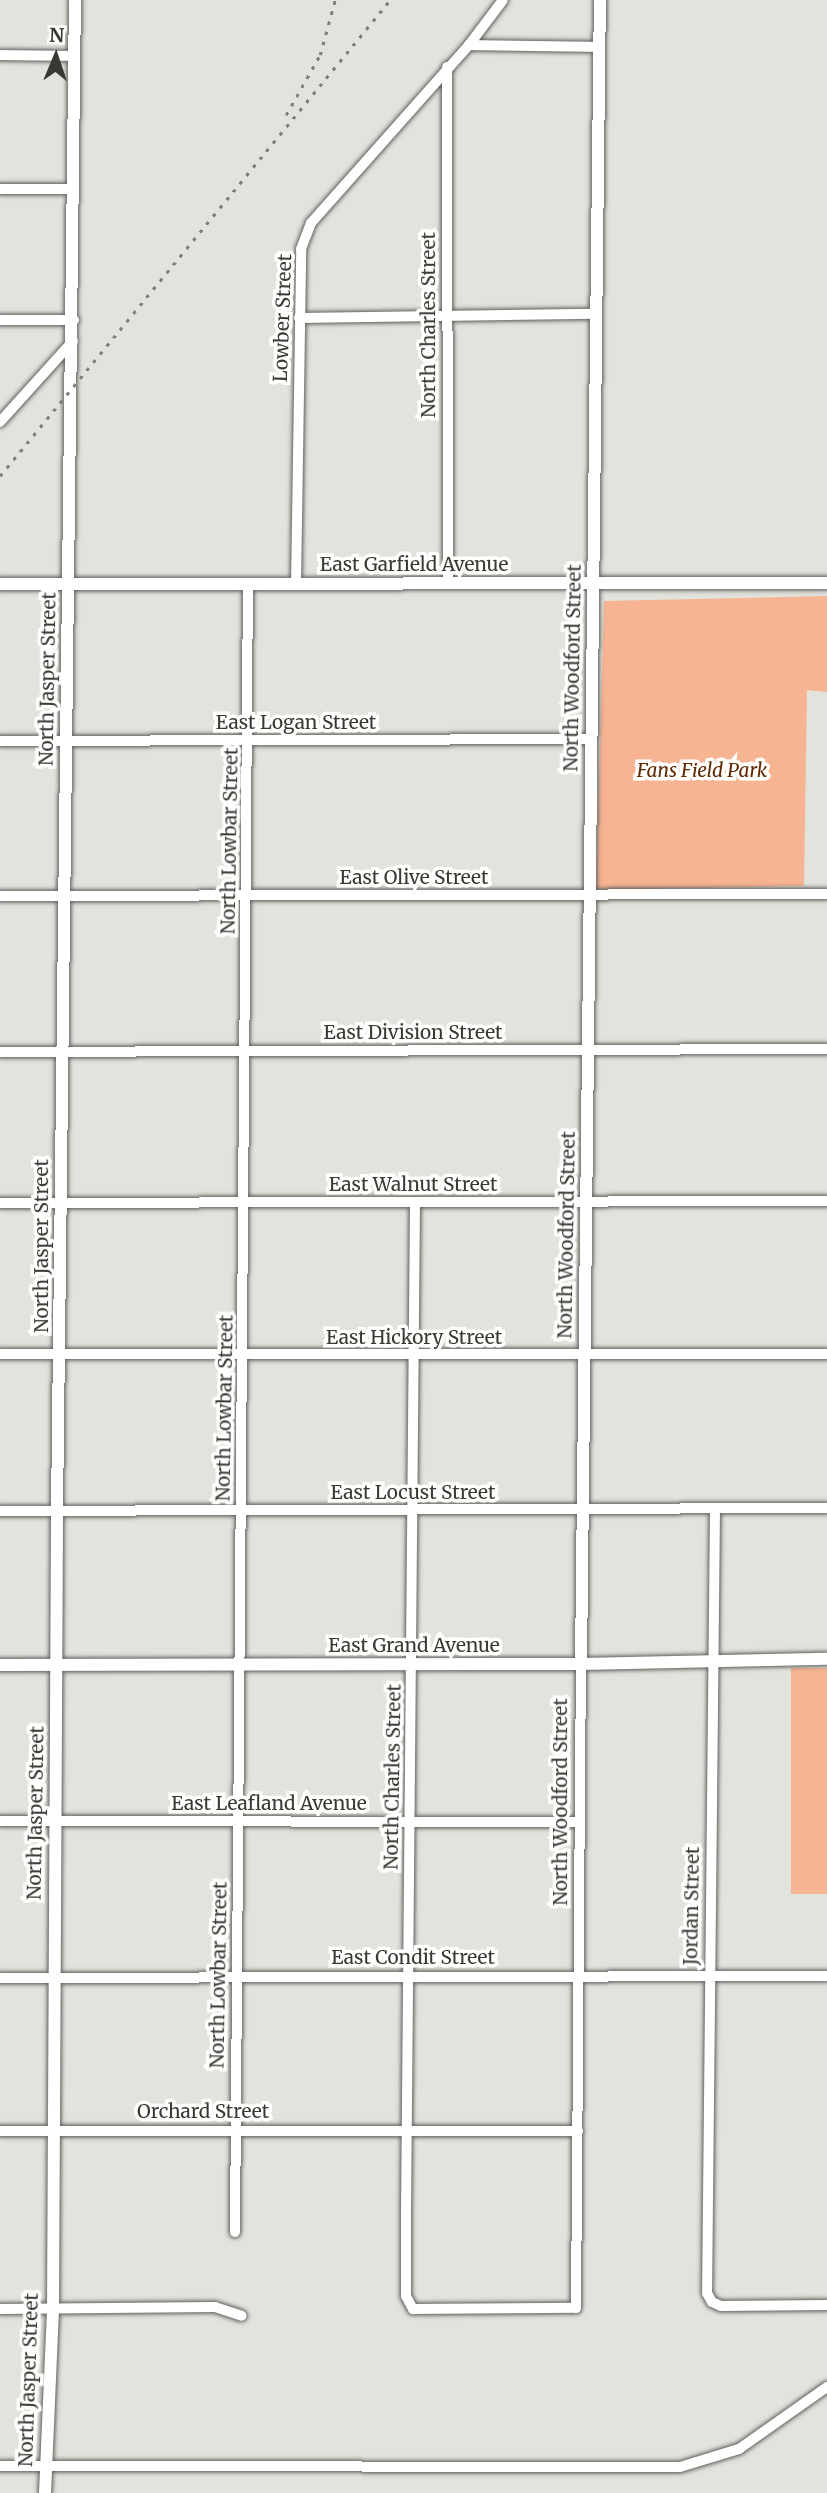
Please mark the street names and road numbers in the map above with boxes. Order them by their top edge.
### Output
street label: North Charles Street [418,232,440,418]
street label: Lowber Street [269,254,297,382]
street label: East Garfield Avenue [320,554,508,576]
street label: North Woodford Street [560,564,586,772]
street label: North Jasper Street [35,592,61,766]
street label: East Logan Street [216,712,376,734]
street label: North Lowbar Street [217,747,243,935]
street label: East Olive Street [340,867,488,889]
street label: East Division Street [323,1022,503,1044]
street label: North Woodford Street [554,1131,580,1339]
street label: North Jasper Street [31,1159,53,1333]
street label: East Walnut Street [329,1174,497,1196]
street label: North Lowbar Street [212,1314,238,1502]
street label: East Hickory Street [326,1327,502,1349]
street label: East Locust Street [331,1482,495,1504]
street label: East Grand Avenue [328,1635,500,1657]
street label: North Charles Street [380,1684,406,1870]
street label: North Woodford Street [550,1698,572,1906]
street label: North Jasper Street [23,1726,49,1900]
street label: East Leafland Avenue [171,1793,367,1815]
street label: Jordan Street [680,1846,704,1966]
street label: North Lowbar Street [206,1881,232,2069]
street label: East Condit Street [331,1947,495,1969]
street label: Orchard Street [137,2101,269,2123]
street label: North Jasper Street [15,2293,43,2467]

